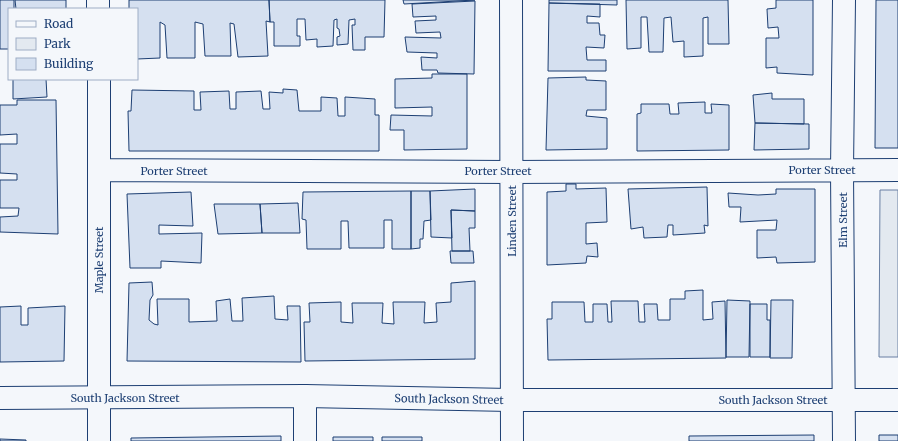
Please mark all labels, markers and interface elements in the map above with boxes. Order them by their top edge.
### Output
legend [8,8,138,80]
text: Road [44,16,73,31]
text: Park [44,36,71,51]
text: Building [44,56,94,71]
street label: Porter Street [788,163,856,177]
street label: Porter Street [140,164,208,178]
street label: Porter Street [464,164,532,178]
street label: Linden Street [505,185,519,257]
street label: Elm Street [836,192,850,248]
street label: Maple Street [92,226,106,293]
street label: South Jackson Street [70,391,180,405]
street label: South Jackson Street [394,391,504,407]
street label: South Jackson Street [718,393,828,407]

